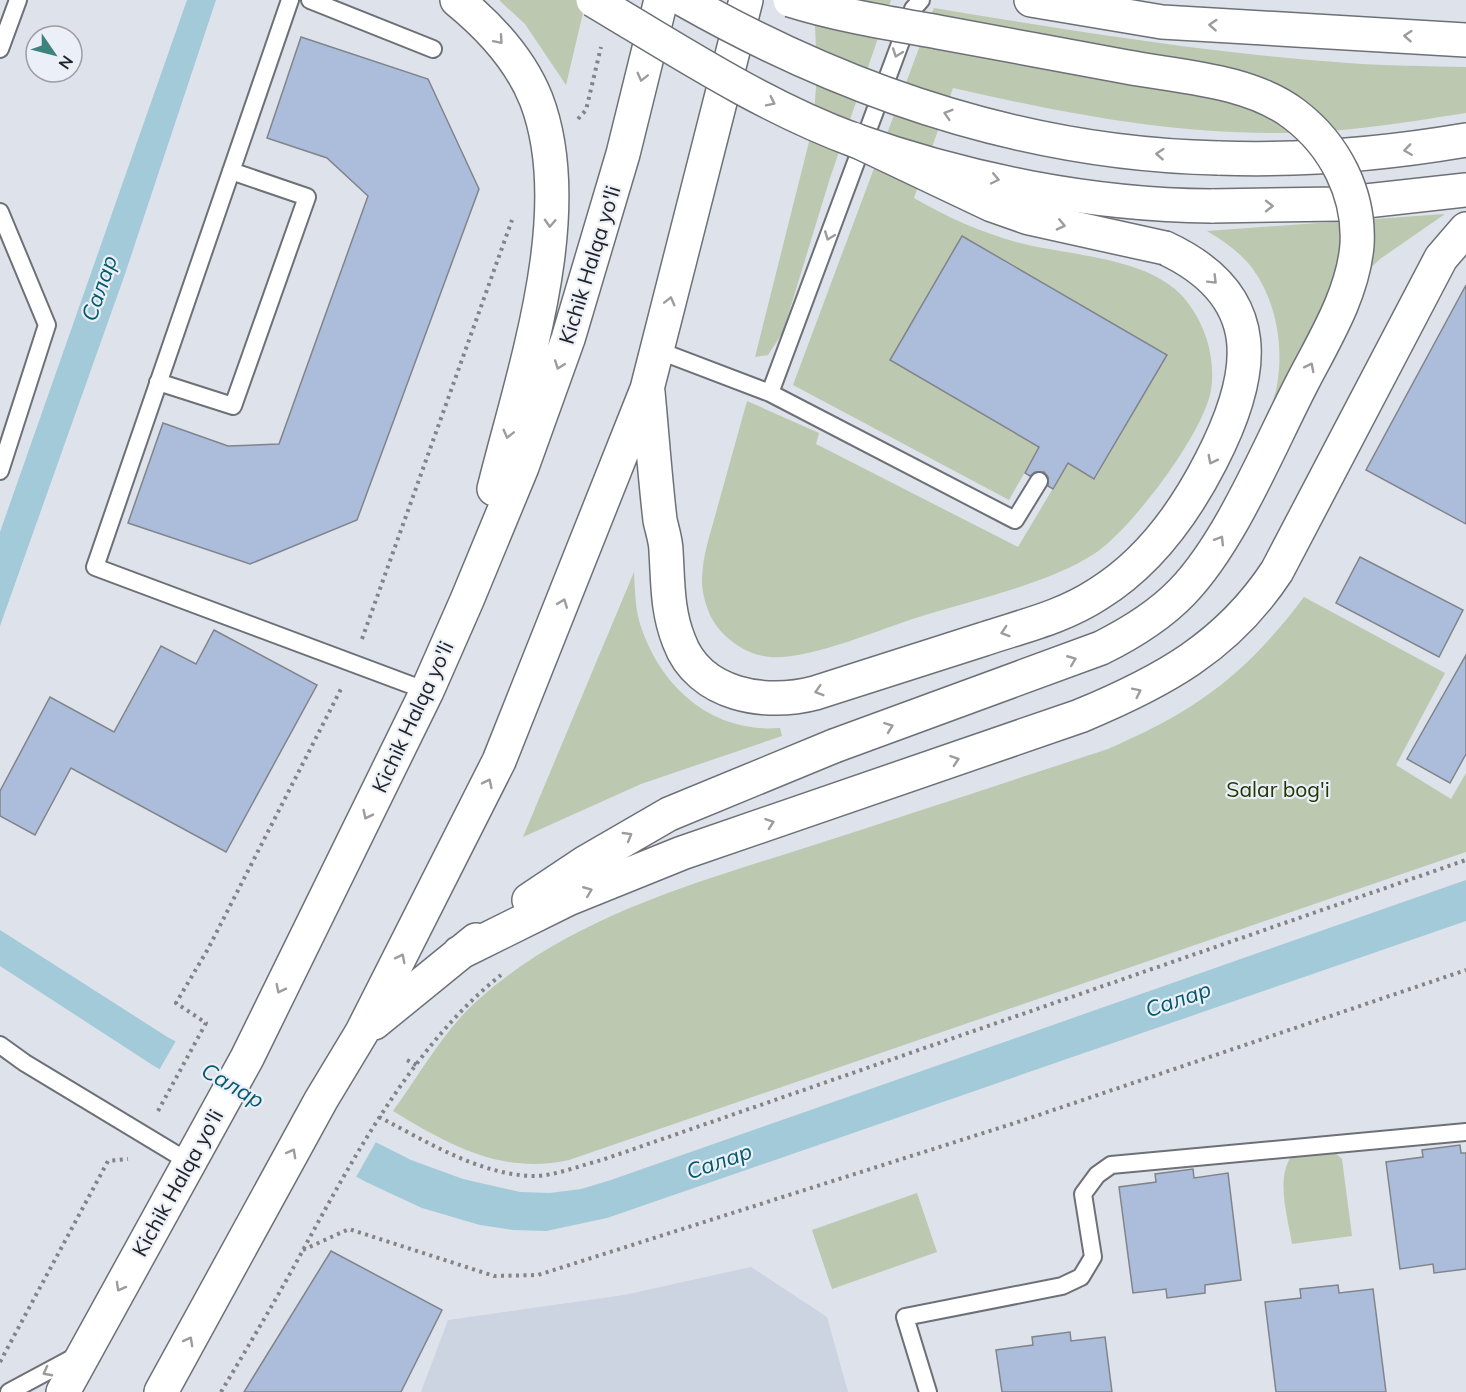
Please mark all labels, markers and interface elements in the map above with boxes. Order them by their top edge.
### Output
one-way arrow [1208,19,1217,32]
north arrow [24,24,84,84]
one-way arrow [1403,30,1412,43]
one-way arrow [492,33,503,44]
one-way arrow [892,47,905,58]
text: N [55,52,78,73]
one-way arrow [636,72,649,82]
one-way arrow [765,94,776,106]
one-way arrow [943,109,954,121]
one-way arrow [1404,143,1413,155]
one-way arrow [1155,148,1164,161]
one-way arrow [989,172,999,185]
street label: Kichik Halqa yo'li [553,182,625,347]
one-way arrow [1265,200,1274,212]
one-way arrow [544,218,557,227]
one-way arrow [1056,218,1066,231]
one-way arrow [824,230,836,241]
water label: Салар [75,251,123,325]
one-way arrow [1206,272,1217,283]
one-way arrow [662,296,675,306]
one-way arrow [553,359,566,370]
one-way arrow [1303,362,1315,373]
one-way arrow [502,429,515,439]
one-way arrow [1208,453,1219,464]
one-way arrow [1213,536,1225,546]
one-way arrow [555,598,568,609]
one-way arrow [1000,625,1011,637]
street label: Kichik Halqa yo'li [366,637,459,797]
one-way arrow [1066,655,1077,667]
one-way arrow [814,684,825,696]
one-way arrow [1131,687,1142,699]
one-way arrow [884,721,894,734]
one-way arrow [949,755,960,768]
park label: Salar bog'i [1226,776,1330,802]
one-way arrow [481,779,493,790]
one-way arrow [363,808,375,819]
one-way arrow [764,818,775,831]
one-way arrow [622,832,632,843]
one-way arrow [581,886,592,898]
one-way arrow [394,953,405,964]
water label: Салар [1141,975,1215,1023]
one-way arrow [276,983,288,994]
water label: Салар [197,1056,269,1114]
street label: Kichik Halqa yo'li [126,1104,228,1261]
water label: Салар [682,1137,756,1185]
one-way arrow [285,1149,296,1160]
one-way arrow [116,1281,127,1291]
one-way arrow [182,1337,193,1347]
one-way arrow [43,1365,53,1376]

